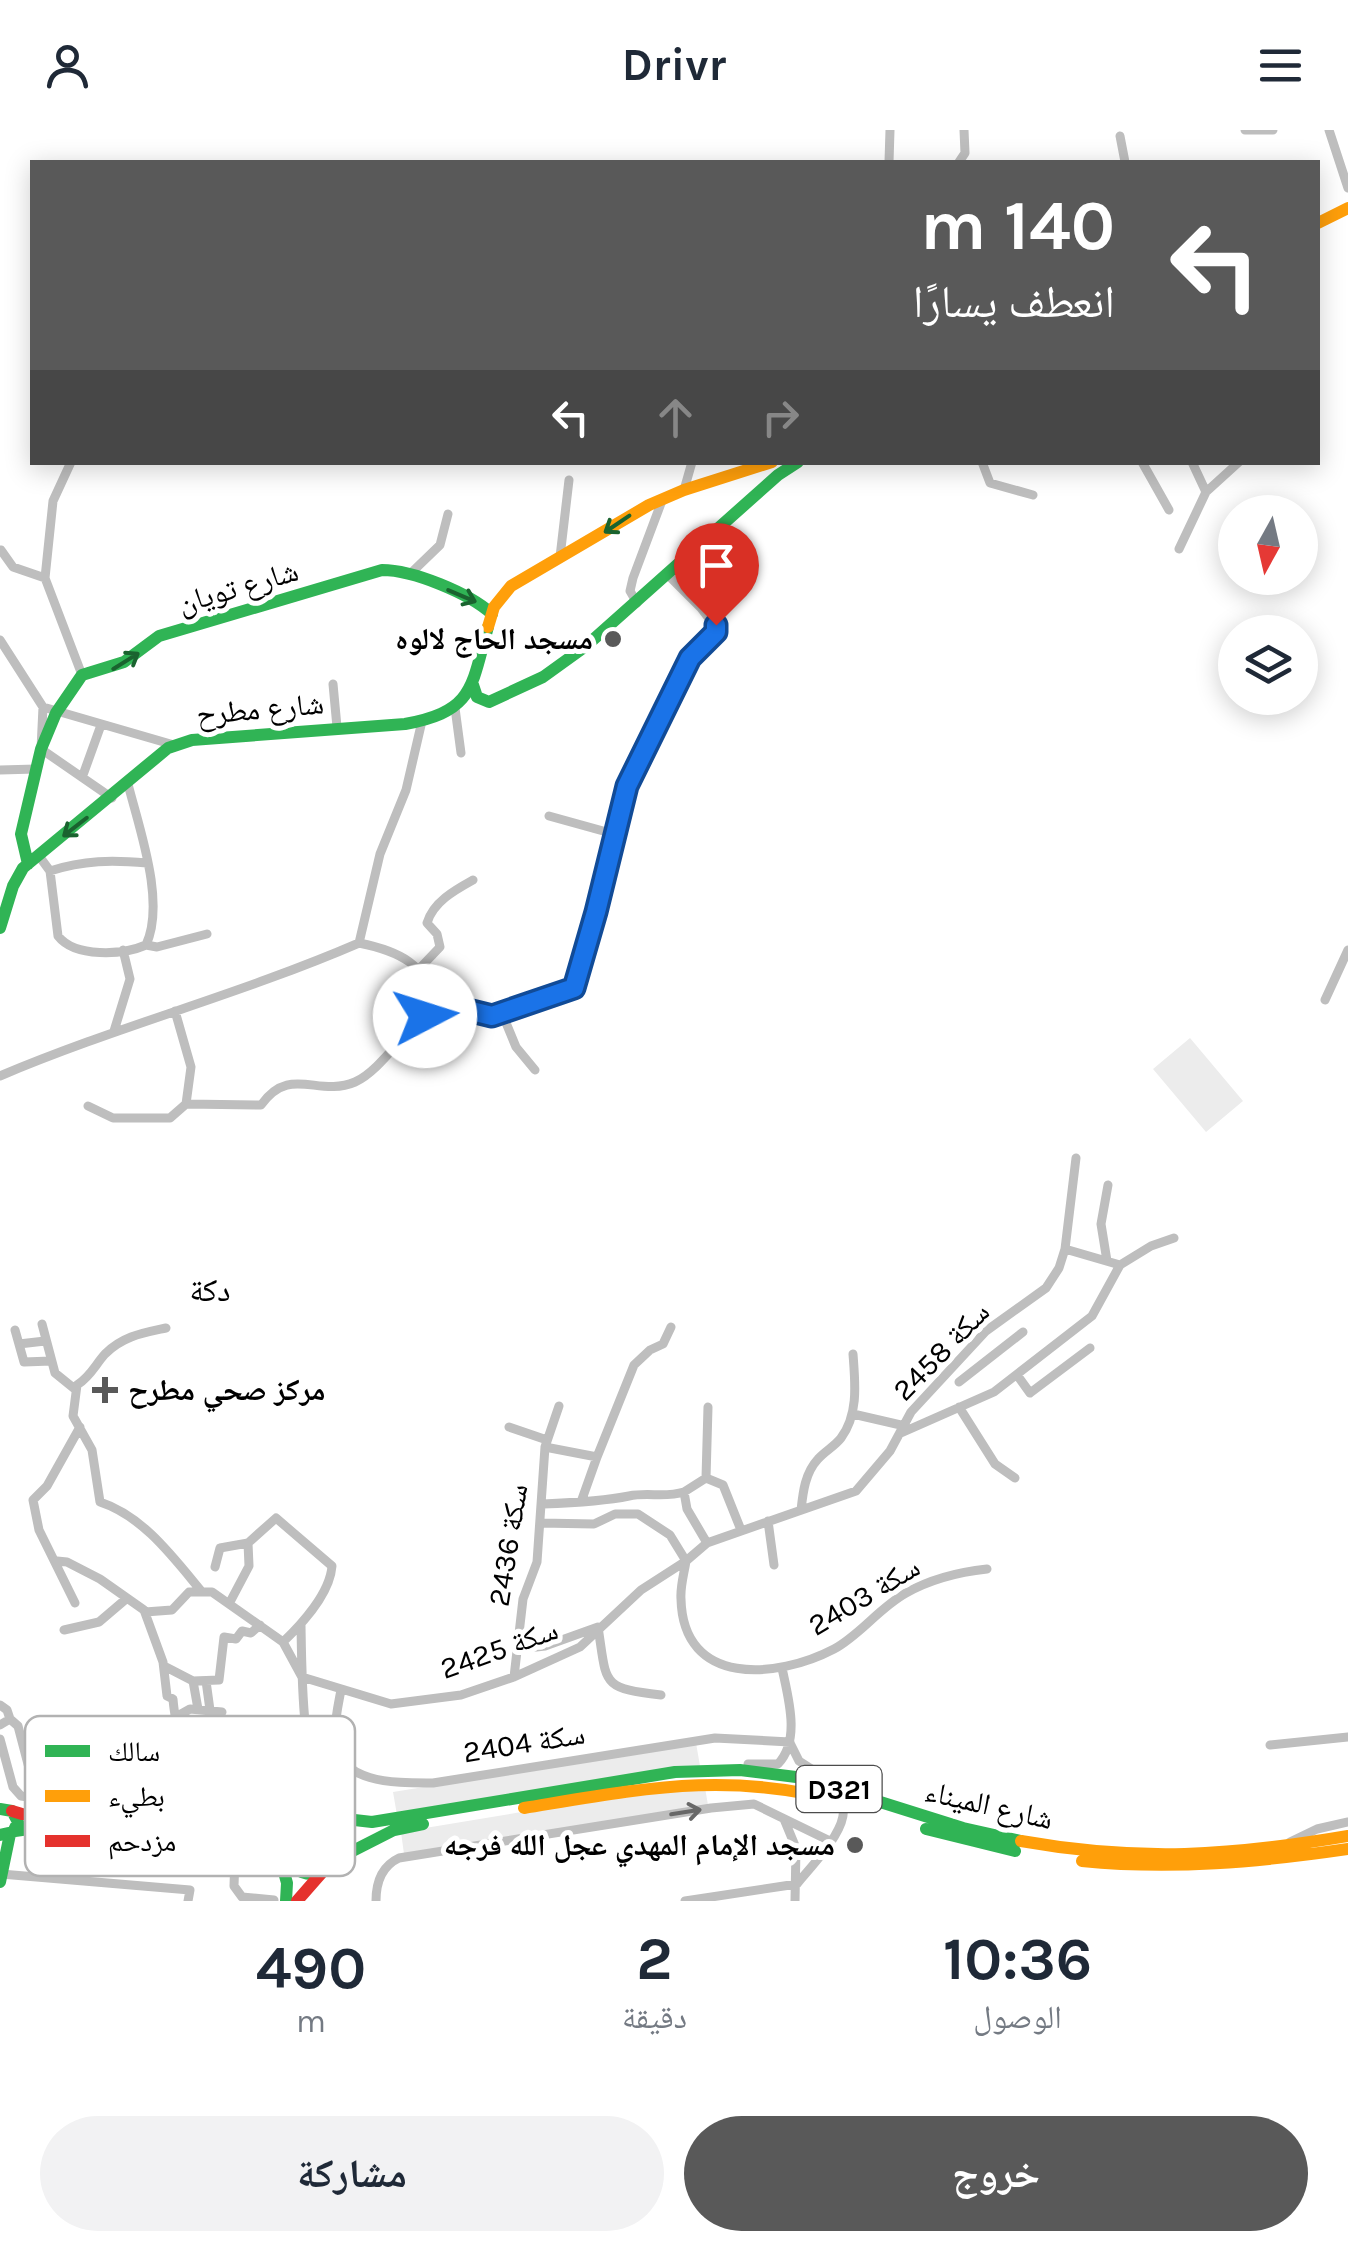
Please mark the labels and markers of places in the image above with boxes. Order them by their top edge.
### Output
pin [674,523,759,626]
place label: مسجد الحاج لالوه [395,621,593,658]
marker: مسجد الحاج لالوه [602,628,624,650]
place label: مركز صحي مطرح [128,1372,326,1413]
marker: مركز صحي مطرح [92,1377,118,1403]
place label: مسجد الإمام المهدي عجل الله فرجه [444,1827,835,1868]
marker: مسجد الإمام المهدي عجل الله فرجه [844,1834,866,1856]

